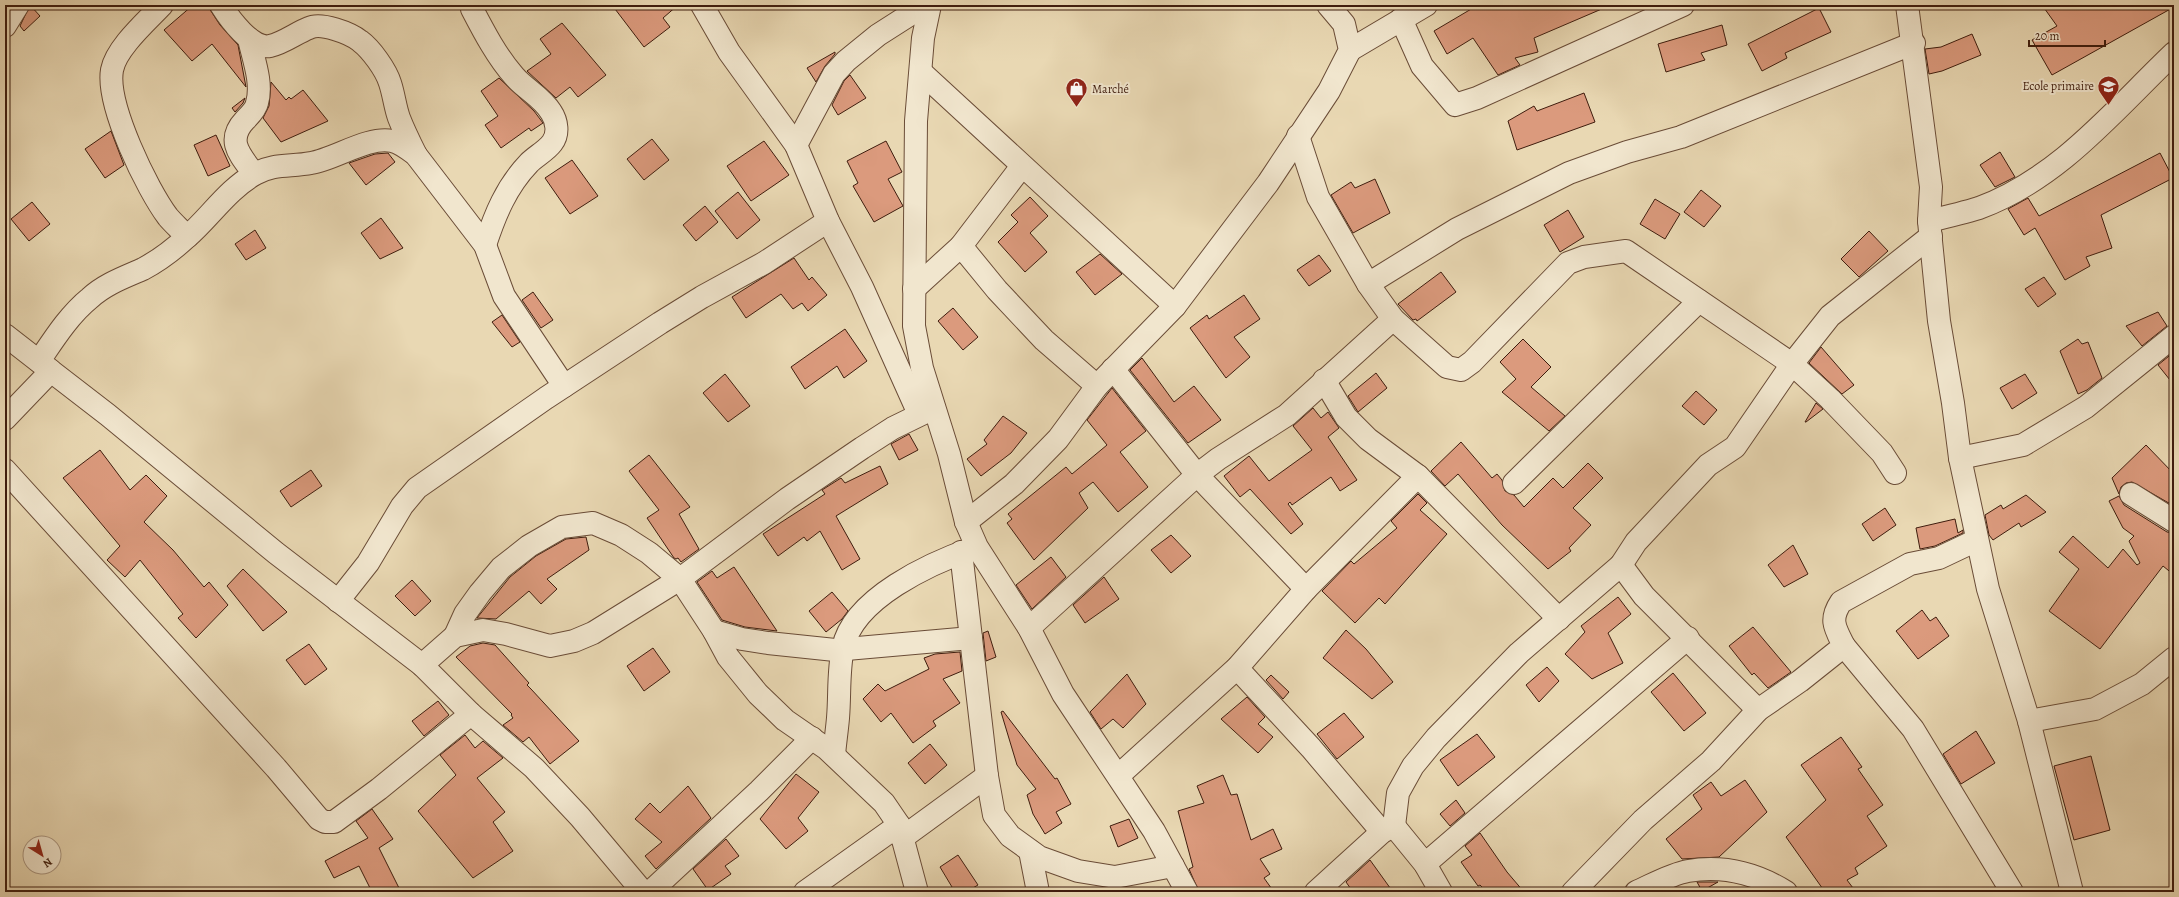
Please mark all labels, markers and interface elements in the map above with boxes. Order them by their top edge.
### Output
scale bar [2029,22,2105,48]
text: 20 m [2035,28,2059,44]
school or university icon: Ecole primaire [2096,73,2122,106]
shop icon: Marché [1063,76,1089,109]
place label: Ecole primaire [2023,78,2094,94]
place label: Marché [1092,81,1129,97]
north arrow [22,835,62,875]
text: N [40,854,55,871]

